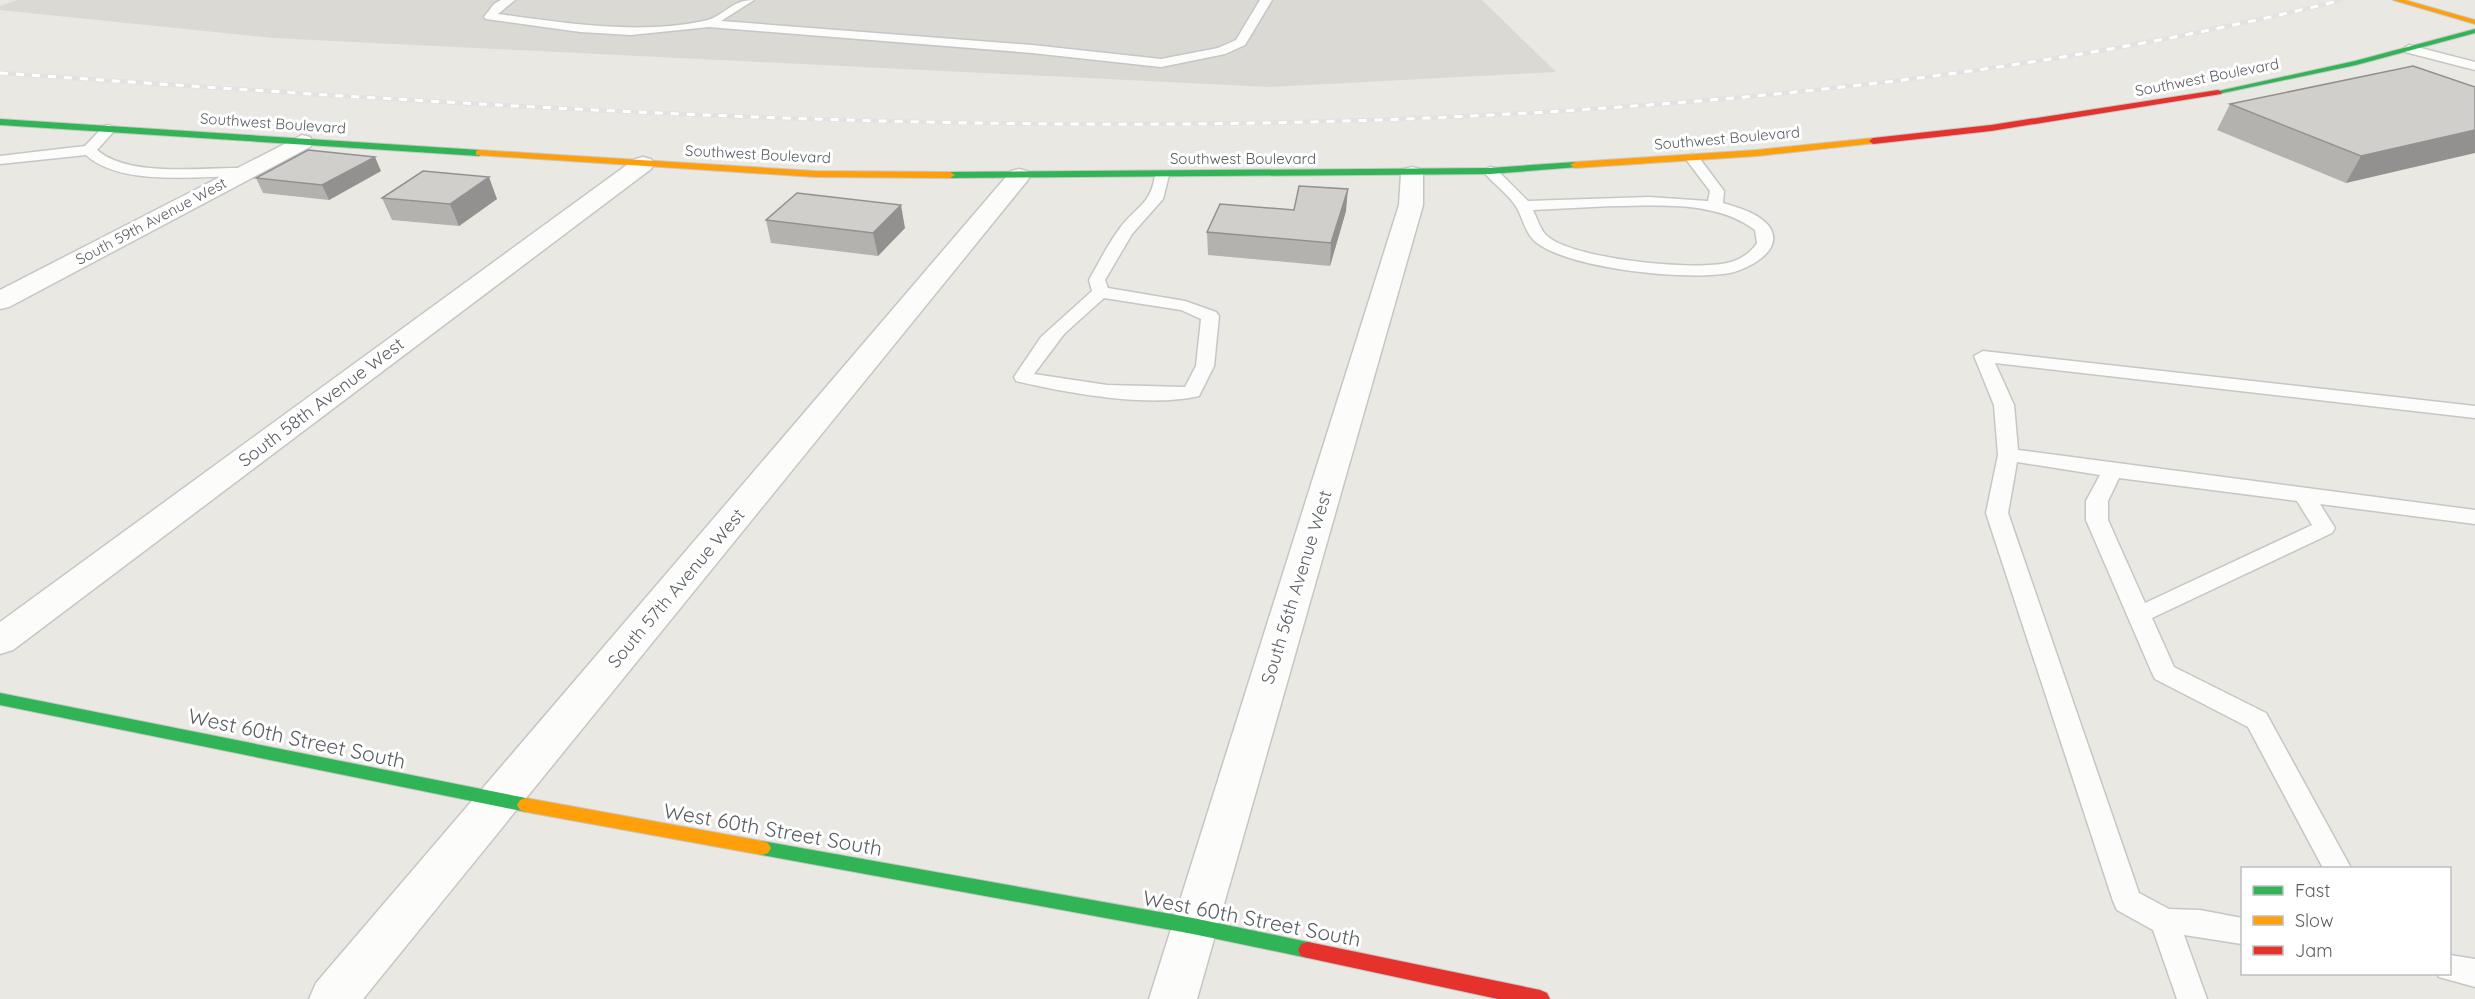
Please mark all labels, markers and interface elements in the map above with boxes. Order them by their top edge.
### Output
street label: Southwest Boulevard [2133,54,2281,100]
street label: Southwest Boulevard [199,108,347,138]
street label: Southwest Boulevard [1653,122,1801,154]
street label: Southwest Boulevard [685,141,831,167]
street label: Southwest Boulevard [1170,149,1316,168]
street label: South 59th Avenue West [72,173,230,269]
street label: South 58th Avenue West [234,332,408,472]
street label: South 56th Avenue West [1256,487,1336,687]
street label: South 57th Avenue West [603,504,749,672]
street label: West 60th Street South [186,702,408,774]
street label: West 60th Street South [662,797,884,861]
legend [2241,867,2451,975]
text: Fast [2295,879,2330,902]
street label: West 60th Street South [1141,884,1363,952]
text: Slow [2295,909,2333,932]
text: Jam [2295,939,2333,962]

